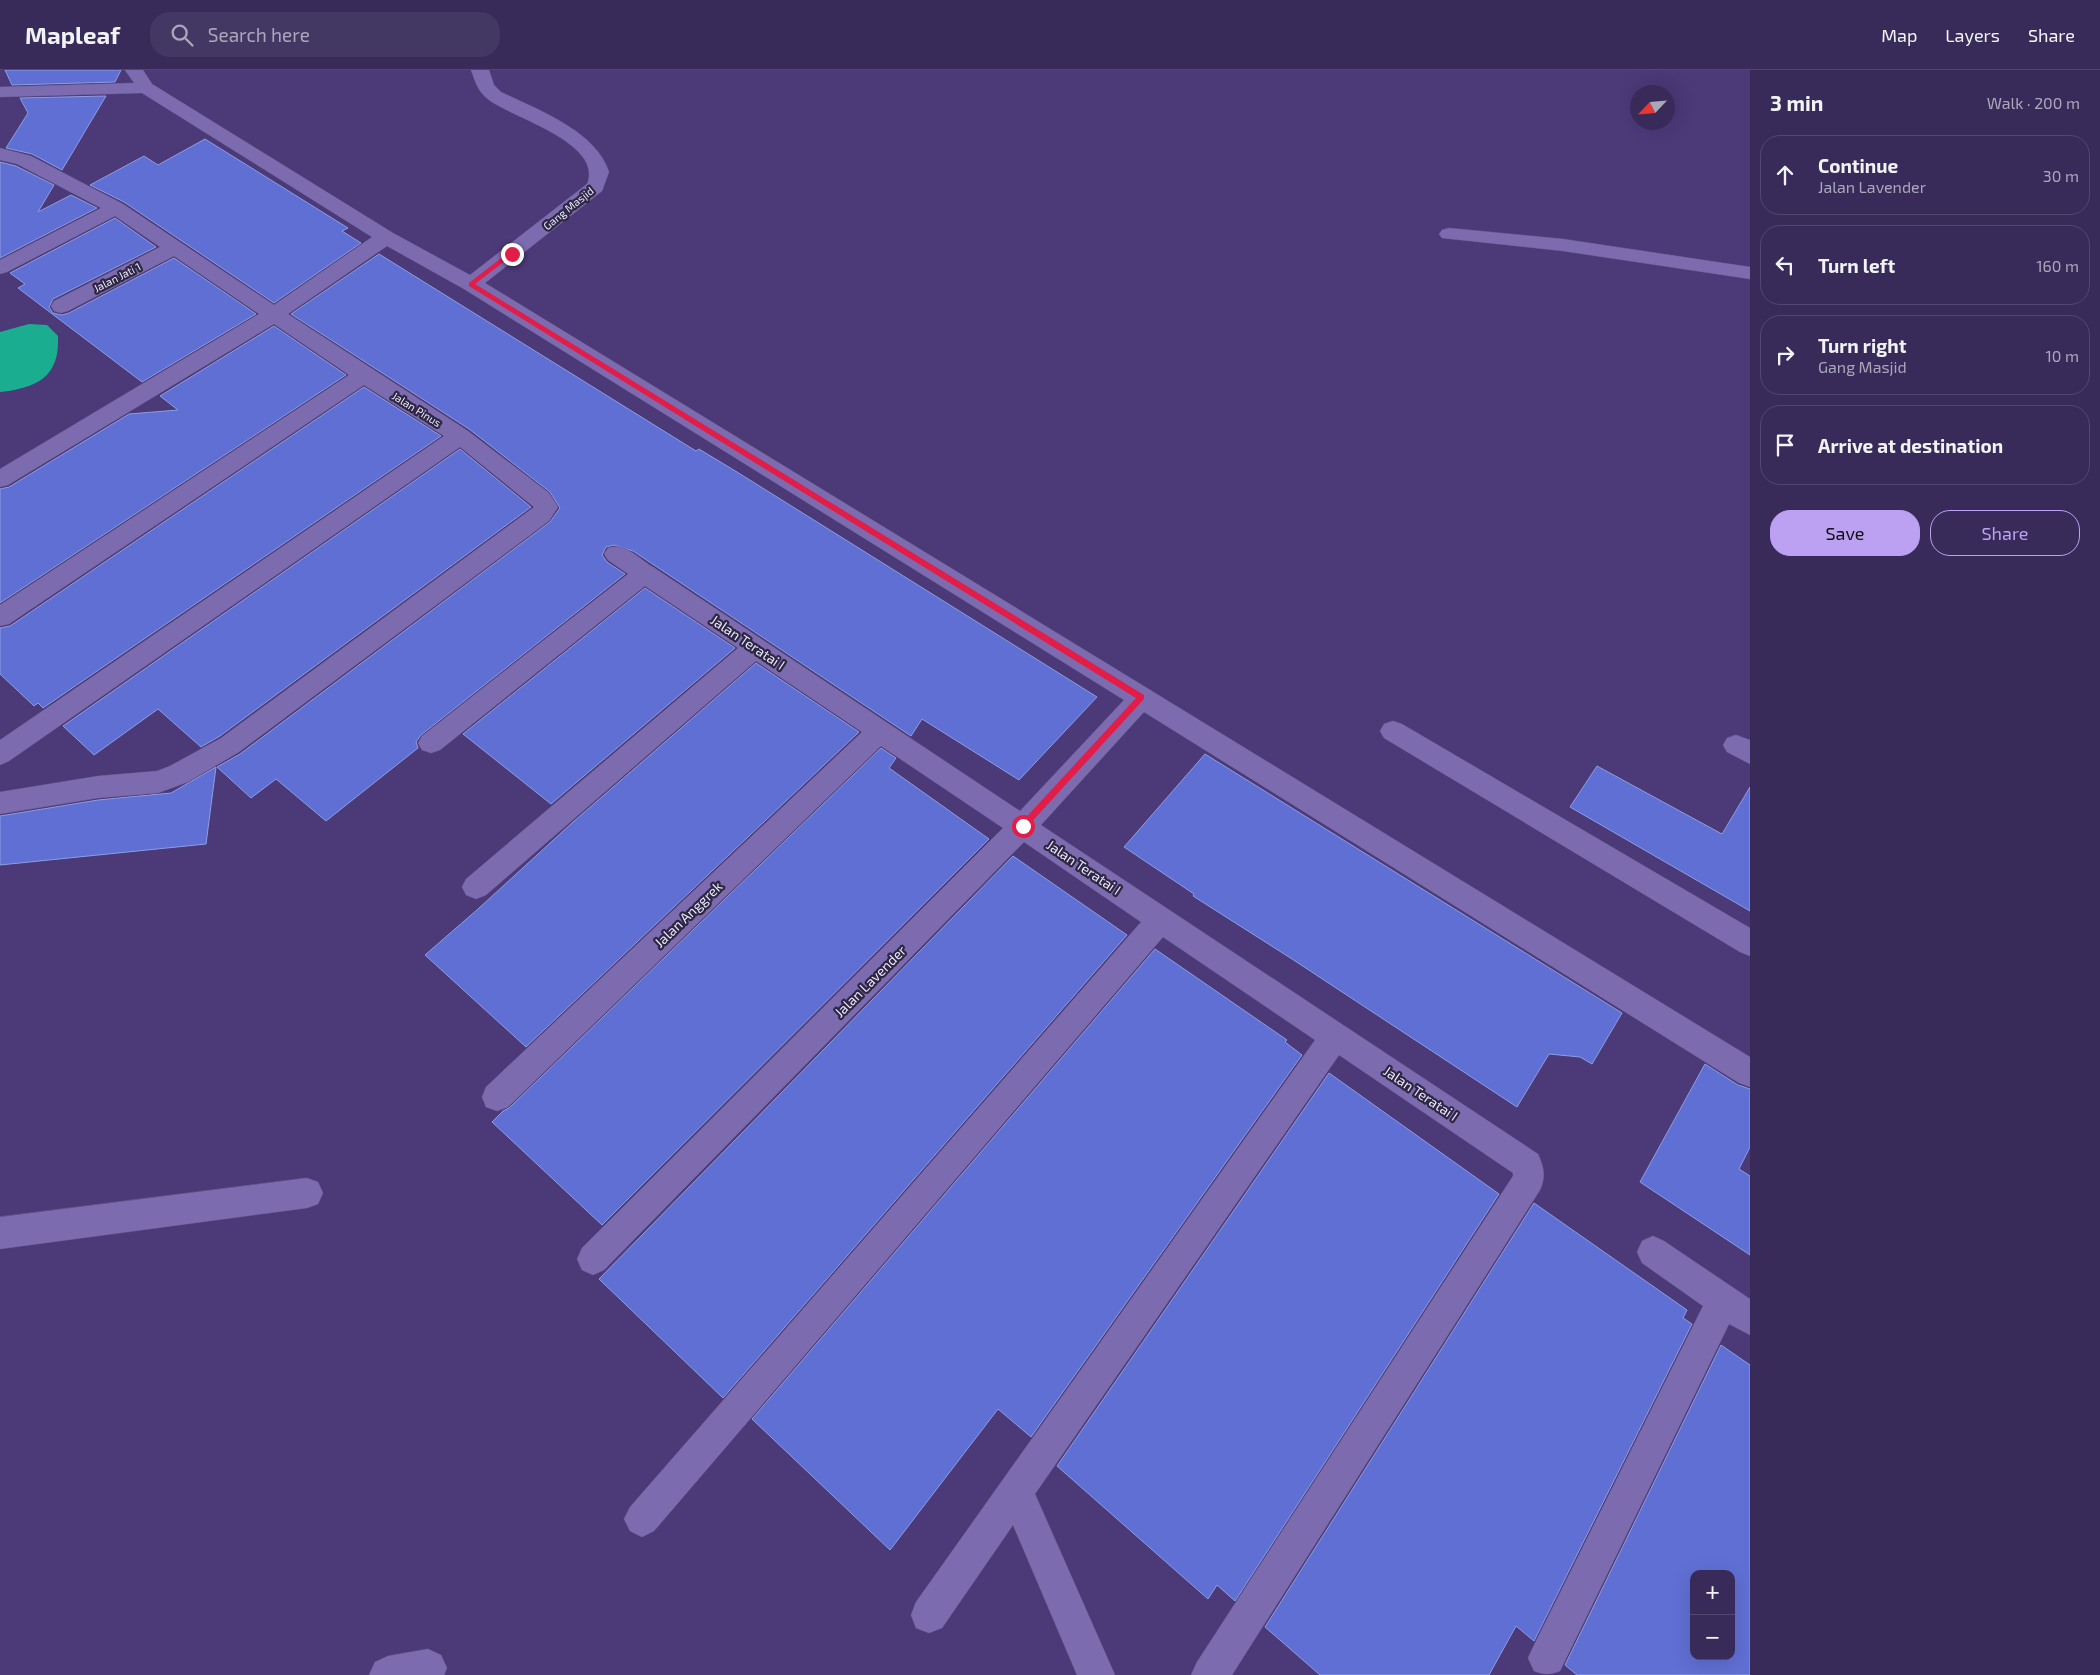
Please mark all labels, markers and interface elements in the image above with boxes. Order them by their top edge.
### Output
search box [150,12,500,57]
text: Mapleaf [25,20,120,49]
icon: search [168,21,196,49]
text: Search here [208,23,310,46]
text: Map [1881,24,1917,46]
text: Layers [1945,24,2000,46]
text: Share [2028,24,2075,46]
north arrow [1630,85,1675,130]
text: 3 min [1770,90,1823,115]
text: Walk · 200 m [1987,93,2080,112]
text: Continue [1818,154,1898,177]
icon: ahead [1771,161,1799,189]
text: 30 m [2043,166,2079,185]
text: Jalan Lavender [1818,177,1926,196]
street label: Gang Masjid [540,184,596,233]
route end [501,243,524,266]
icon: left [1771,251,1799,279]
text: Turn left [1818,254,1895,277]
text: 160 m [2036,256,2079,275]
street label: Jalan Jati 1 [91,260,143,294]
text: Turn right [1818,334,1906,357]
icon: right [1771,341,1799,369]
text: 10 m [2045,346,2079,365]
text: Gang Masjid [1818,357,1907,376]
street label: Jalan Pinus [390,389,444,429]
icon: arrive [1771,431,1799,459]
text: Arrive at destination [1818,434,2003,457]
button: Save [1770,510,1920,556]
button: Share [1930,510,2080,556]
street label: Jalan Teratai I [708,611,788,673]
route start [1012,815,1035,838]
street label: Jalan Teratai I [1044,836,1124,898]
street label: Jalan Anggrek [651,877,725,951]
street label: Jalan Lavender [831,941,910,1020]
street label: Jalan Teratai I [1381,1062,1461,1124]
map controls [1690,1570,1735,1660]
button: + [1690,1570,1735,1615]
button: − [1690,1615,1735,1660]

